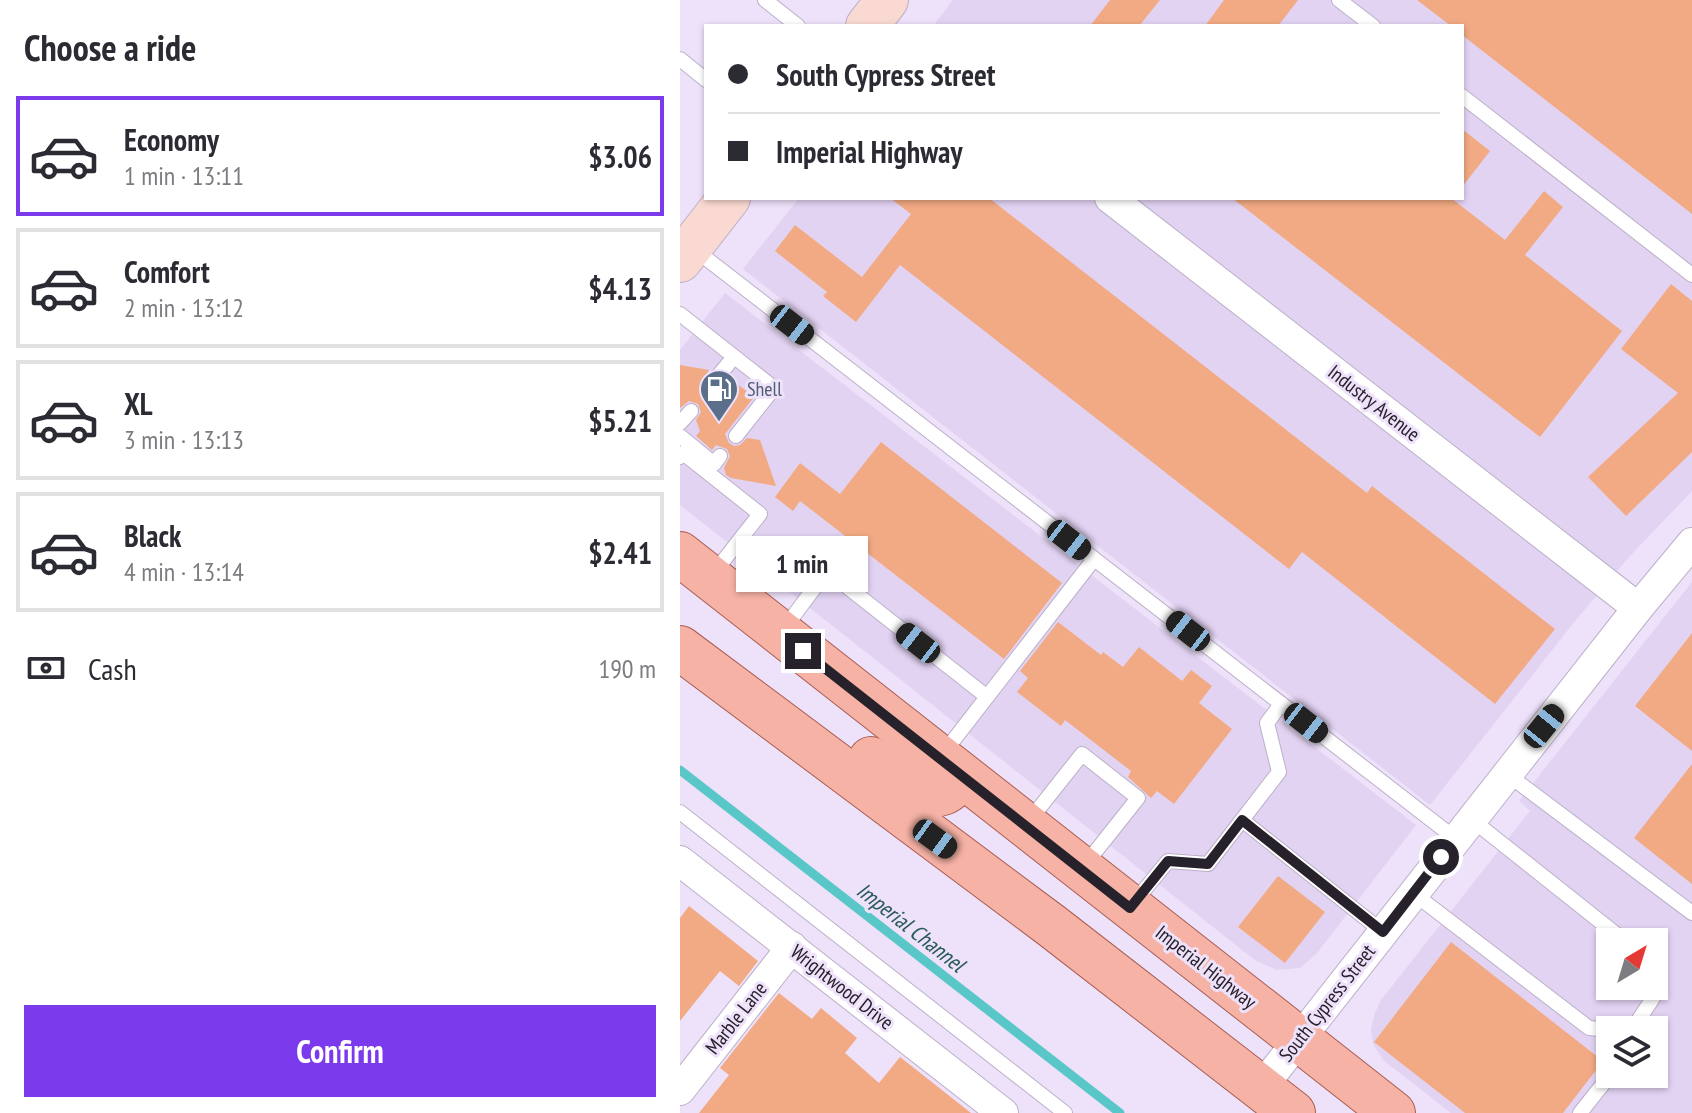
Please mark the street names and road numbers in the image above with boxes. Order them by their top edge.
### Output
street label: Industry Avenue [1323,359,1425,447]
street label: Imperial Highway [1150,919,1262,1015]
street label: Wrightwood Drive [785,939,899,1035]
street label: South Cypress Street [1273,939,1381,1067]
street label: Marble Lane [700,976,772,1060]

